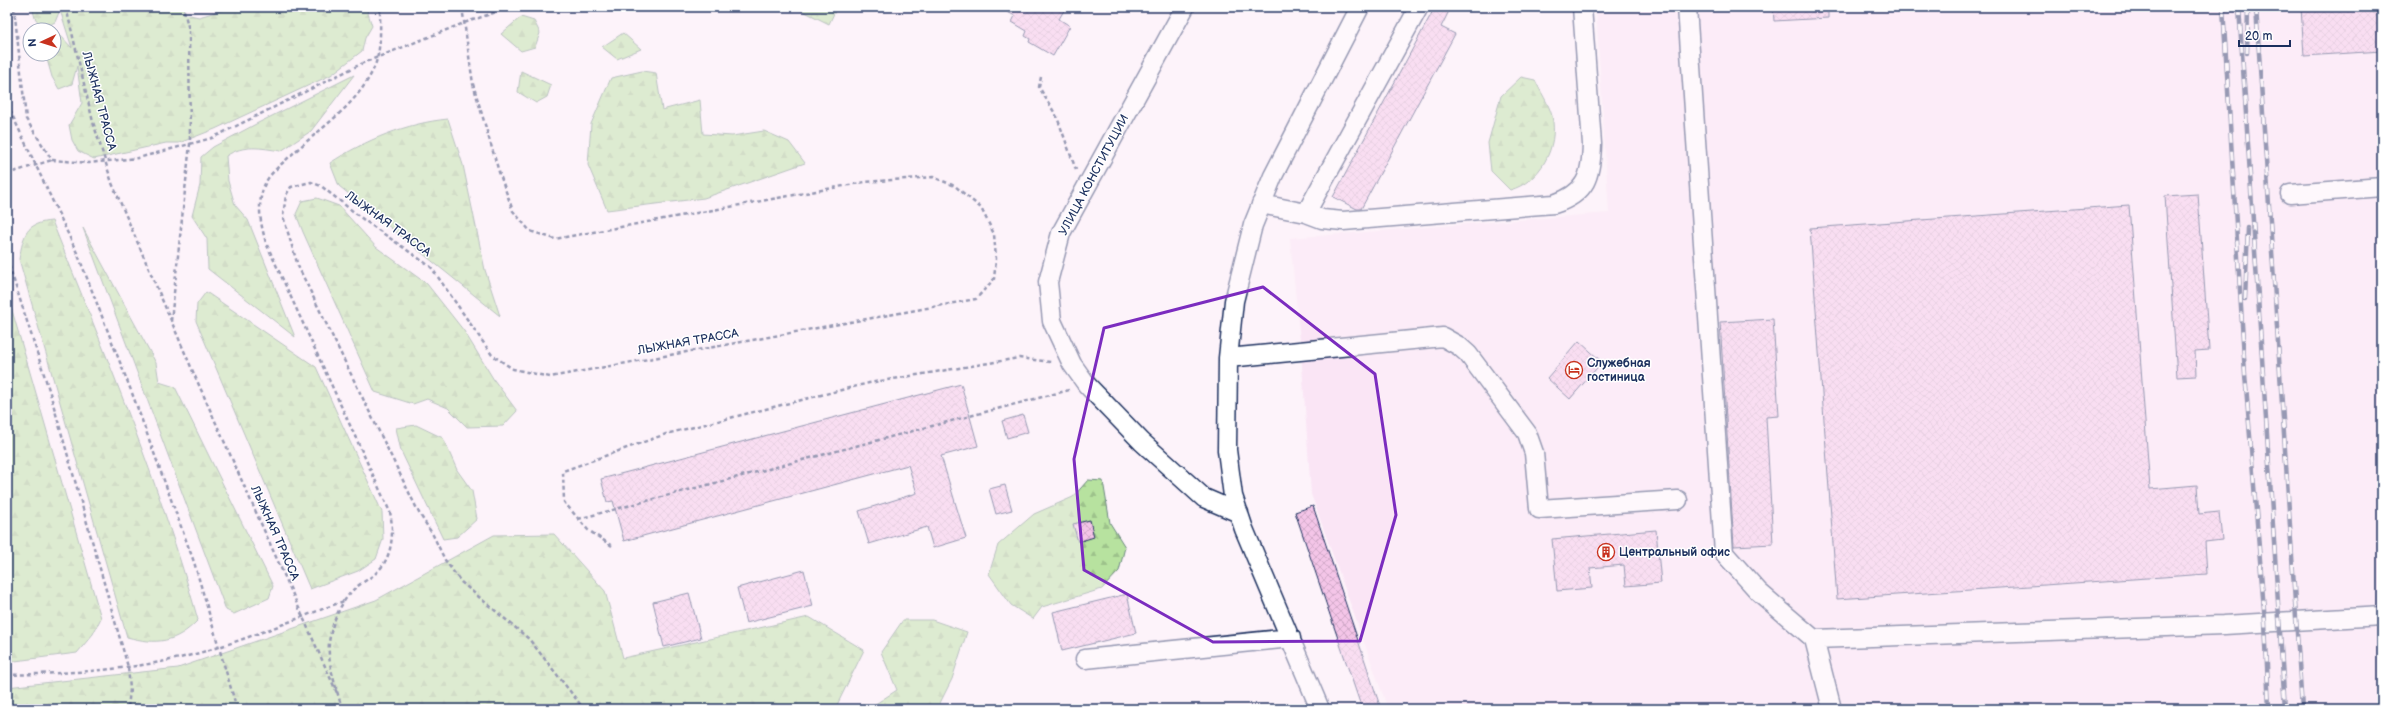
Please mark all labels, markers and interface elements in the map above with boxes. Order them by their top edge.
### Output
north arrow [22,22,62,62]
scale bar [2239,22,2290,48]
text: 20 m [2245,29,2272,44]
text: N [26,38,39,47]
street label: ЛЫЖНАЯ ТРАССА [78,49,120,153]
street label: УЛИЦА КОНСТИТУЦИИ [1056,112,1132,238]
street label: ЛЫЖНАЯ ТРАССА [341,187,434,261]
street label: ЛЫЖНАЯ ТРАССА [635,326,740,358]
place label: Служебная гостиница [1587,356,1651,385]
hotel icon: Служебная гостиница [1564,360,1584,380]
street label: ЛЫЖНАЯ ТРАССА [247,482,303,583]
building icon: Центральный офис [1596,542,1616,562]
place label: Центральный офис [1619,545,1730,560]

